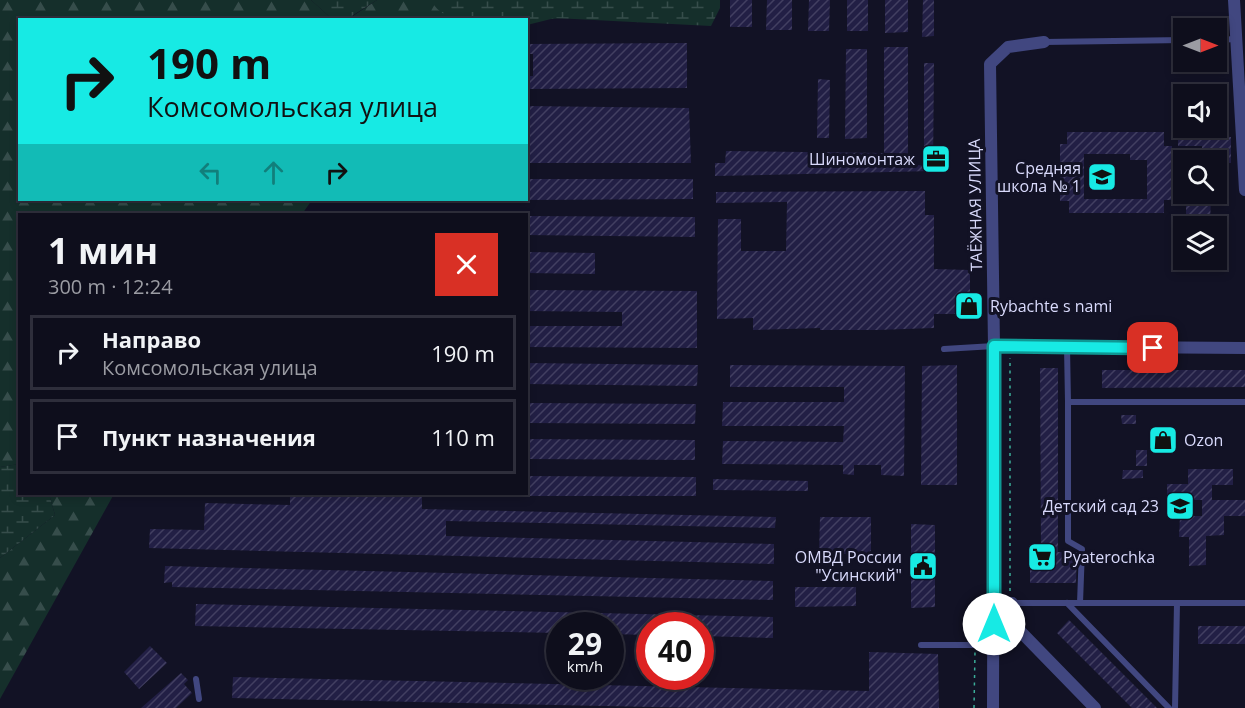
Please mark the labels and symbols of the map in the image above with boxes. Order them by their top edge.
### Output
north arrow [1173,18,1227,72]
street label: ТАЁЖНАЯ УЛИЦА [963,138,987,272]
office icon: Шиномонтаж [920,143,952,175]
place label: Шиномонтаж [809,148,915,170]
place label: Средняя школа № 1 [997,157,1081,197]
school or university icon: Средняя школа № 1 [1086,161,1118,193]
shop icon: Rybachte s nami [953,290,985,322]
place label: Rybachte s nami [990,295,1112,317]
pin [1127,322,1178,373]
shop icon: Ozon [1147,424,1179,456]
place label: Ozon [1184,429,1223,451]
school or university icon: Детский сад 23 [1164,490,1196,522]
place label: Детский сад 23 [1043,495,1159,517]
supermarket icon: Pyaterochka [1026,541,1058,573]
place label: ОМВД России "Усинский" [795,546,902,586]
place label: Pyaterochka [1063,546,1155,568]
public building icon: ОМВД России "Усинский" [907,550,939,582]
position arrow [962,592,1026,656]
speed limit sign: 40 [636,612,714,690]

